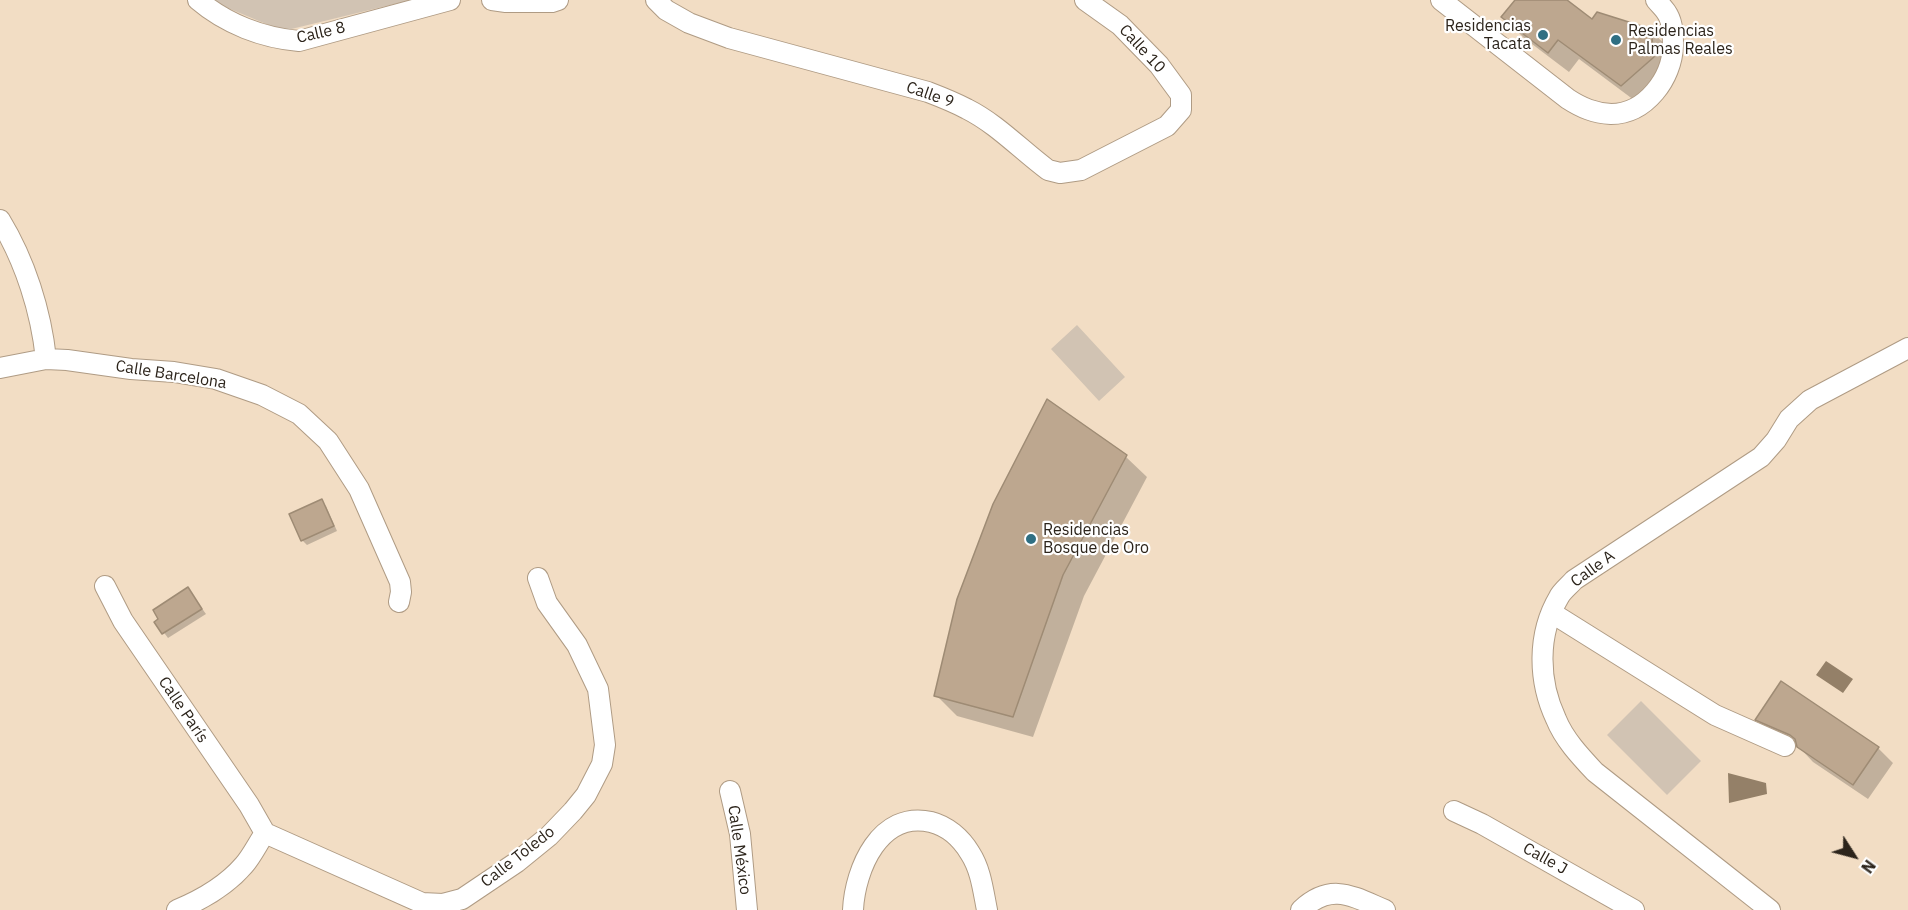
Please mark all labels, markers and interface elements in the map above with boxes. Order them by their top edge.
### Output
place label: Residencias Tacata [1445,16,1531,54]
street label: Calle 8 [295,18,347,48]
street label: Calle 10 [1115,21,1169,77]
place label: Residencias Palmas Reales [1628,21,1733,59]
marker: Residencias Tacata [1536,28,1550,42]
marker: Residencias Palmas Reales [1609,33,1623,47]
street label: Calle 9 [904,78,956,112]
street label: Calle Barcelona [114,357,228,393]
place label: Residencias Bosque de Oro [1043,520,1149,558]
marker: Residencias Bosque de Oro [1024,532,1038,546]
street label: Calle A [1567,547,1619,591]
street label: Calle París [154,673,212,747]
street label: Calle México [723,804,755,896]
street label: Calle Toledo [477,822,559,892]
north arrow [1824,826,1884,886]
street label: Calle J [1519,839,1571,879]
text: N [1857,856,1880,877]

